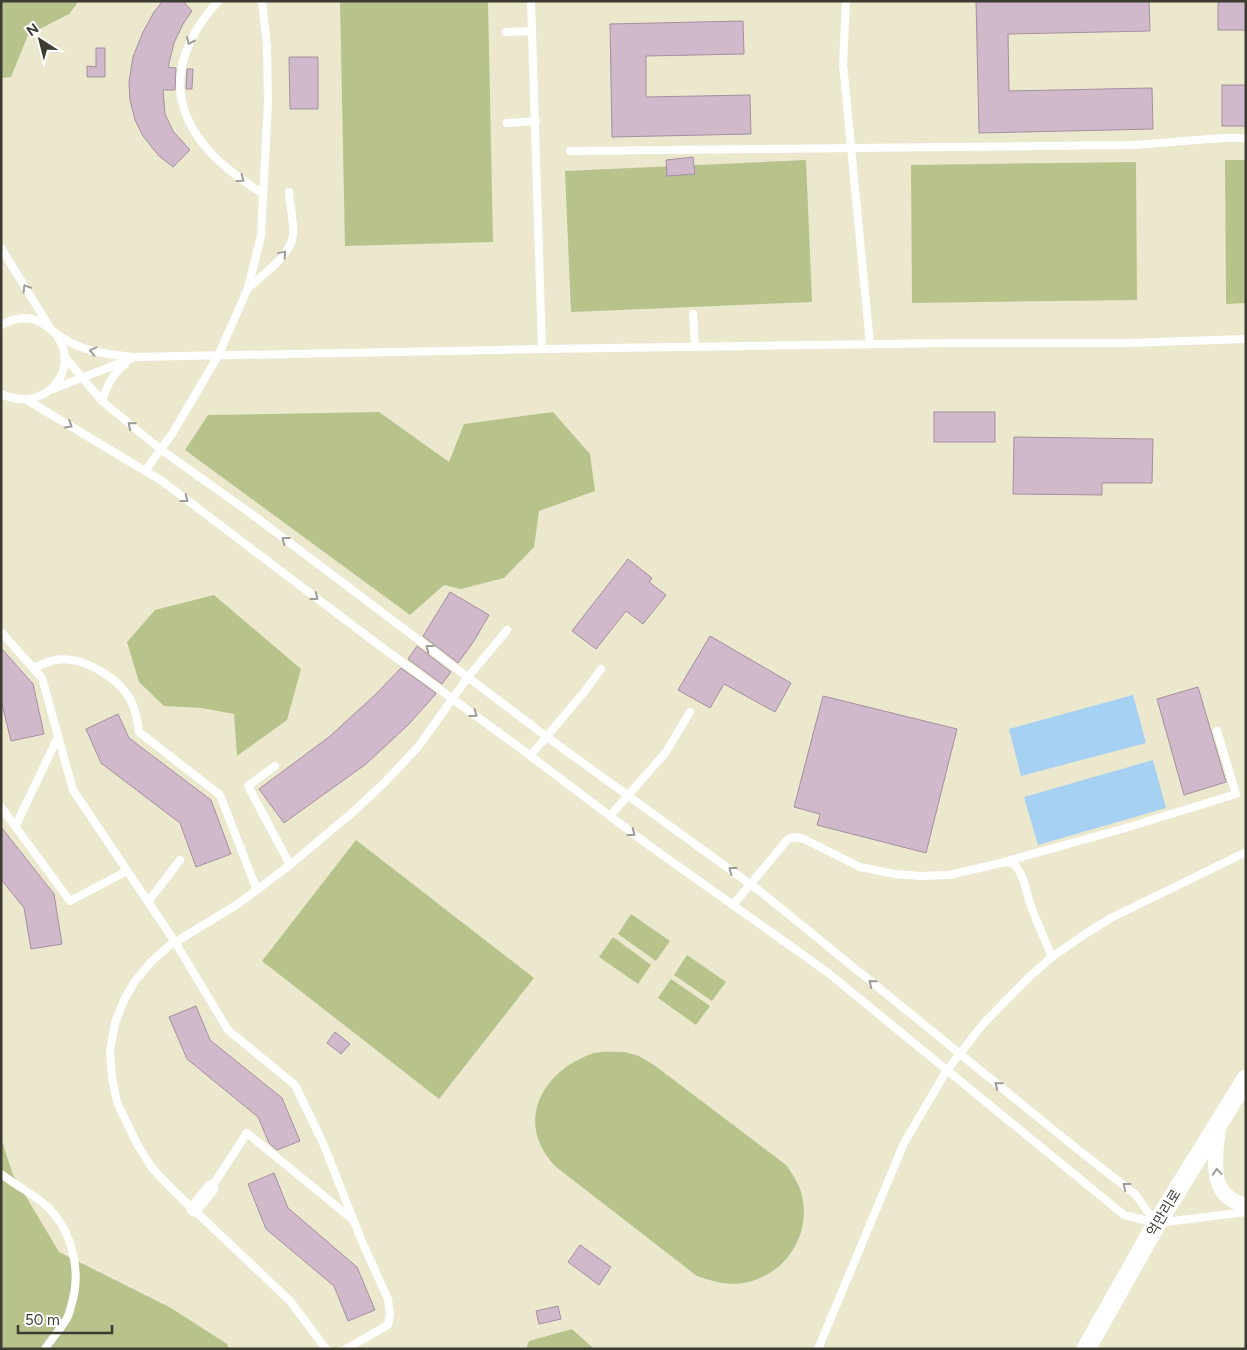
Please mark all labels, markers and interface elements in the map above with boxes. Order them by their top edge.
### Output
north arrow [15,15,65,65]
text: N [23,20,42,40]
one-way arrow [186,36,197,45]
one-way arrow [236,173,245,182]
one-way arrow [277,251,286,260]
one-way arrow [22,284,32,293]
one-way arrow [88,347,97,357]
one-way arrow [63,419,72,429]
one-way arrow [128,423,137,431]
one-way arrow [179,493,188,501]
one-way arrow [281,537,291,546]
one-way arrow [309,591,319,600]
one-way arrow [426,645,435,653]
one-way arrow [468,708,477,717]
one-way arrow [626,827,635,836]
one-way arrow [729,868,738,876]
one-way arrow [869,980,878,988]
one-way arrow [995,1083,1004,1091]
one-way arrow [1211,1168,1222,1176]
one-way arrow [1122,1183,1131,1192]
street label: 억만리로 [1143,1186,1185,1239]
scale bar [18,1302,111,1334]
text: 50 m [25,1311,60,1329]

